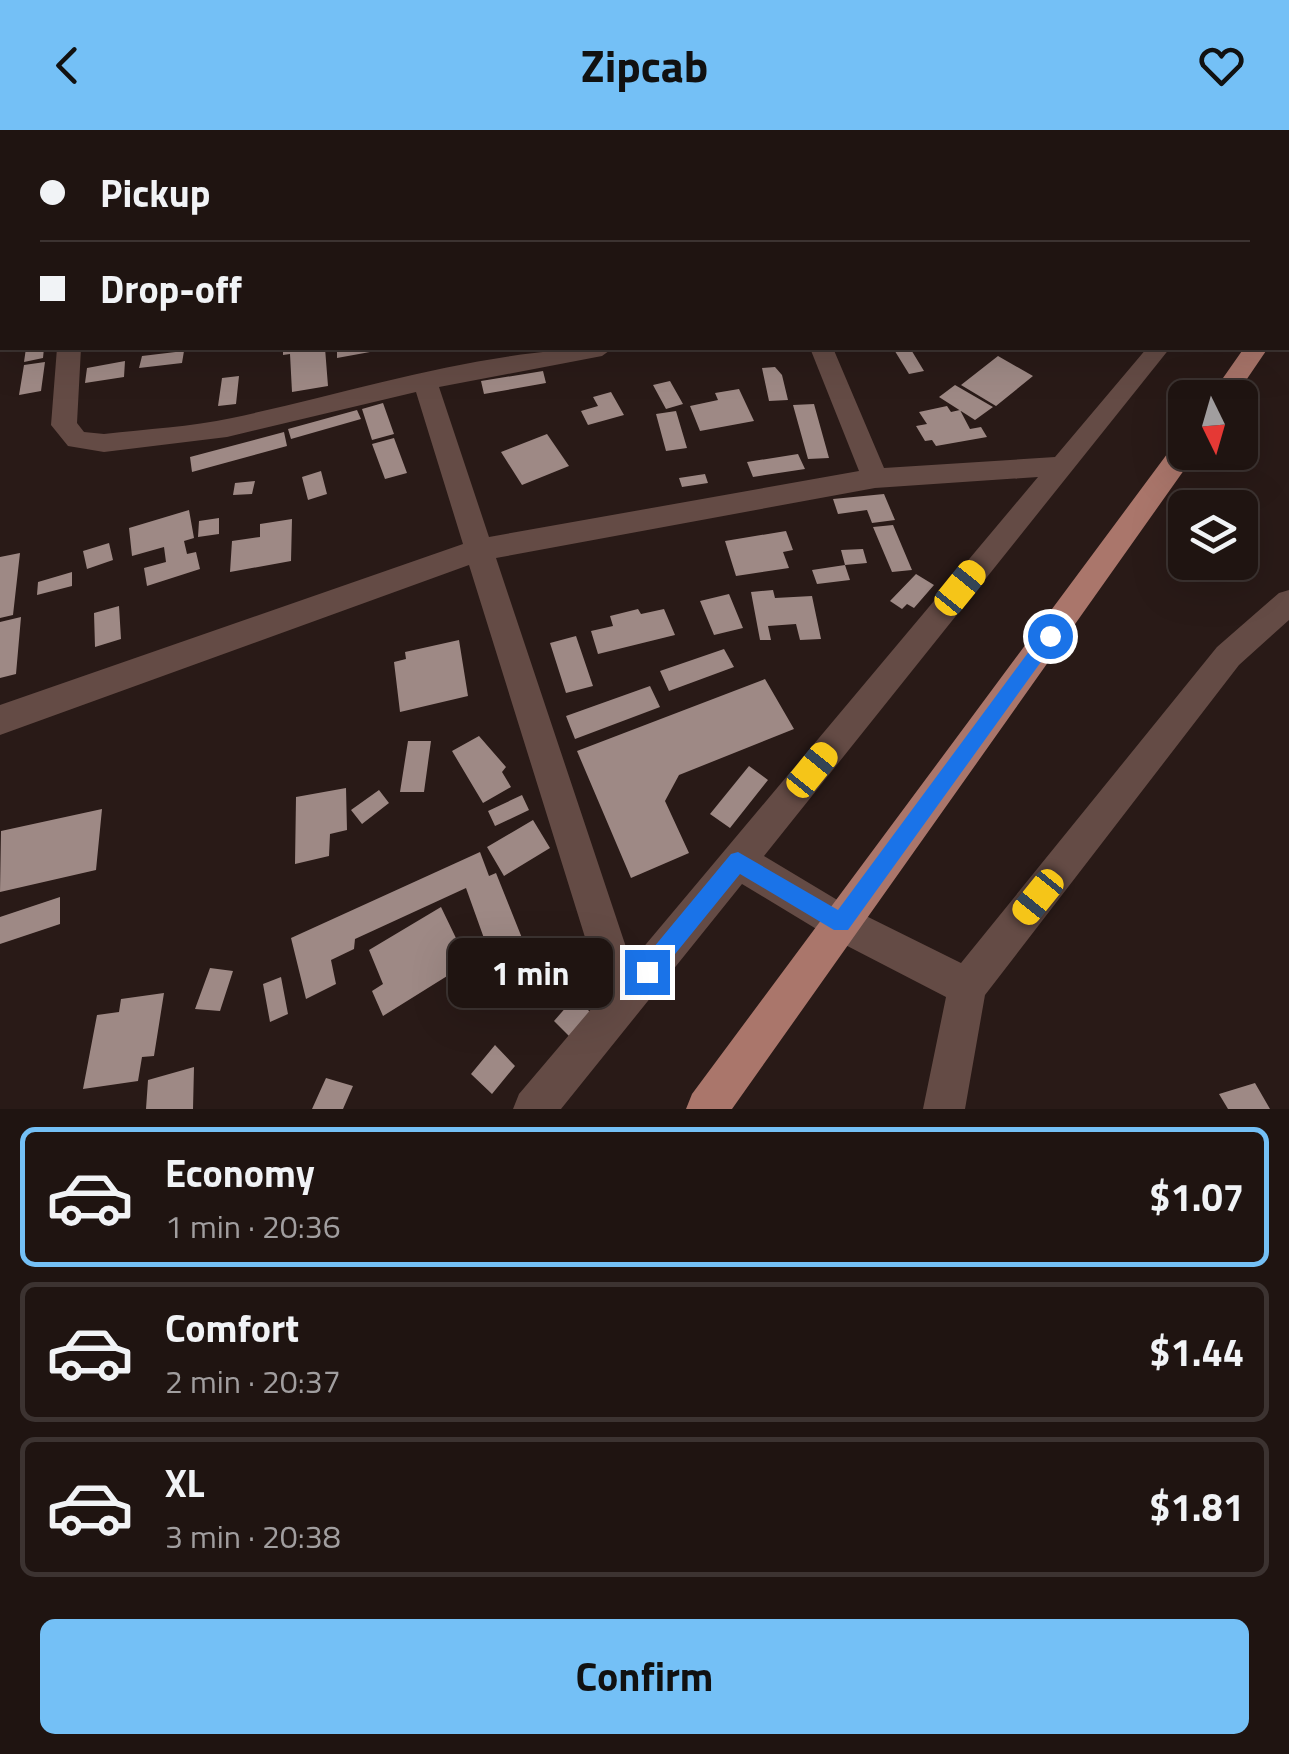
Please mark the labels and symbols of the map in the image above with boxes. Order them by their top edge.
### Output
north arrow [1168,380,1258,470]
car [929,555,991,621]
route start [1028,614,1073,659]
car [781,737,843,803]
car [1007,864,1069,930]
callout: 1 min [447,937,612,1007]
route end [625,950,670,995]

